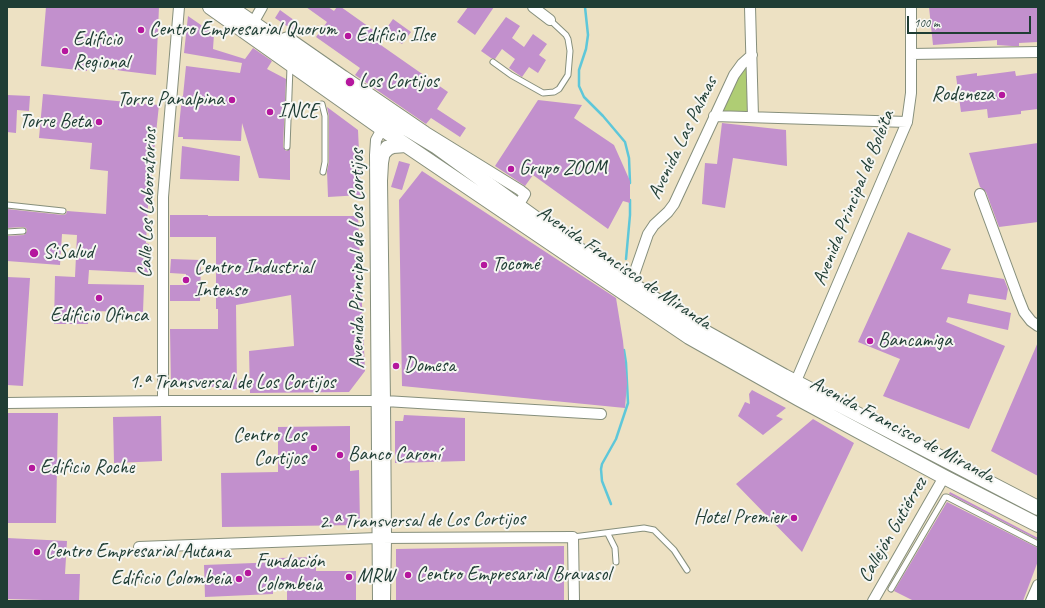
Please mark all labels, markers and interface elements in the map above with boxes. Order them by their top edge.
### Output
scale bar [909,8,1033,34]
text: 100 m [914,15,940,31]
place label: Centro Empresarial Quorum [149,18,337,42]
place label: Edificio Ilse [356,24,435,48]
marker: Centro Empresarial Quorum [136,25,146,35]
place label: Edificio Regional [73,28,129,75]
marker: Edificio Ilse [343,31,353,41]
marker: Edificio Regional [60,46,70,56]
place label: Los Cortijos [359,70,438,94]
street label: Avenida Las Palmas [643,73,723,203]
marker: Los Cortijos [344,76,356,88]
place label: Rodeneza [932,83,994,107]
place label: Torre Panalpina [117,88,224,112]
marker: Rodeneza [997,90,1007,100]
marker: Torre Panalpina [227,95,237,105]
place label: INCE [278,100,318,124]
marker: INCE [265,107,275,117]
street label: Avenida Principal de Boleíta [808,107,900,289]
place label: Torre Beta [19,110,91,134]
marker: Torre Beta [94,117,104,127]
street label: Calle Los Laboratorios [133,127,163,279]
street label: Avenida Principal de Los Cortijos [346,149,370,369]
place label: Grupo ZOOM [519,157,607,181]
marker: Grupo ZOOM [506,164,516,174]
street label: Avenida Francisco de Miranda [532,201,716,335]
place label: SiSalud [43,241,93,265]
marker: SiSalud [28,247,40,259]
place label: Tocomé [492,253,539,277]
place label: Centro Industrial Intenso [194,256,313,303]
marker: Tocomé [479,260,489,270]
marker: Centro Industrial Intenso [181,275,191,285]
marker: Edificio Ofinca [94,293,104,303]
place label: Edificio Ofinca [50,304,148,328]
place label: Bancamiga [878,329,952,353]
marker: Bancamiga [865,336,875,346]
place label: Domesa [404,354,456,378]
marker: Domesa [391,361,401,371]
street label: 1.ª Transversal de Los Cortijos [129,371,335,395]
street label: Avenida Francisco de Miranda [806,371,998,489]
place label: Centro Los Cortijos [233,424,306,471]
marker: Centro Los Cortijos [309,443,319,453]
place label: Banco Caroní [348,443,440,467]
marker: Banco Caroní [335,450,345,460]
place label: Edificio Roche [40,456,134,480]
marker: Edificio Roche [27,463,37,473]
street label: Callejón Gutiérrez [853,473,933,587]
place label: Hotel Premier [694,506,786,530]
street label: 2.ª Transversal de Los Cortijos [319,507,525,535]
marker: Hotel Premier [789,513,799,523]
place label: Centro Empresarial Autana [45,540,231,564]
marker: Centro Empresarial Autana [32,547,42,557]
place label: Fundación Colombeia [256,550,324,597]
place label: Centro Empresarial Bravasol [416,563,611,587]
place label: MRW [357,565,395,589]
place label: Edificio Colombeia [111,567,231,591]
marker: Fundación Colombeia [243,568,253,578]
marker: Centro Empresarial Bravasol [403,570,413,580]
marker: MRW [344,572,354,582]
marker: Edificio Colombeia [234,574,244,584]

